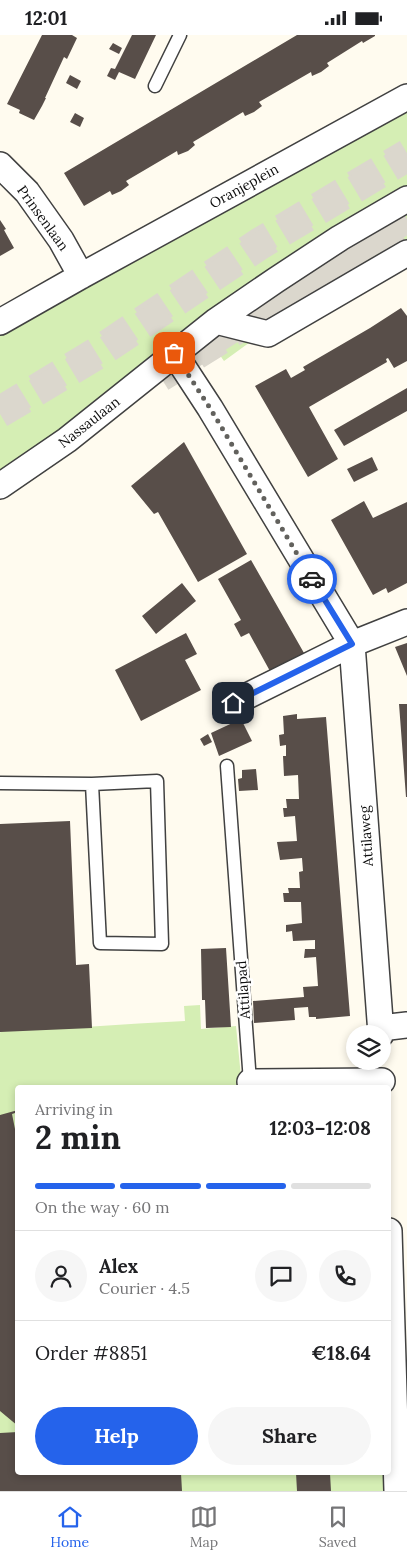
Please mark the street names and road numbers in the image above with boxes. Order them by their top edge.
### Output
street label: Oranjeplein [206,159,282,212]
street label: Prinsenlaan [13,182,73,255]
street label: Nassaulaan [55,392,124,452]
street label: Attilaweg [355,805,377,868]
street label: Attilapad [232,960,254,1021]

